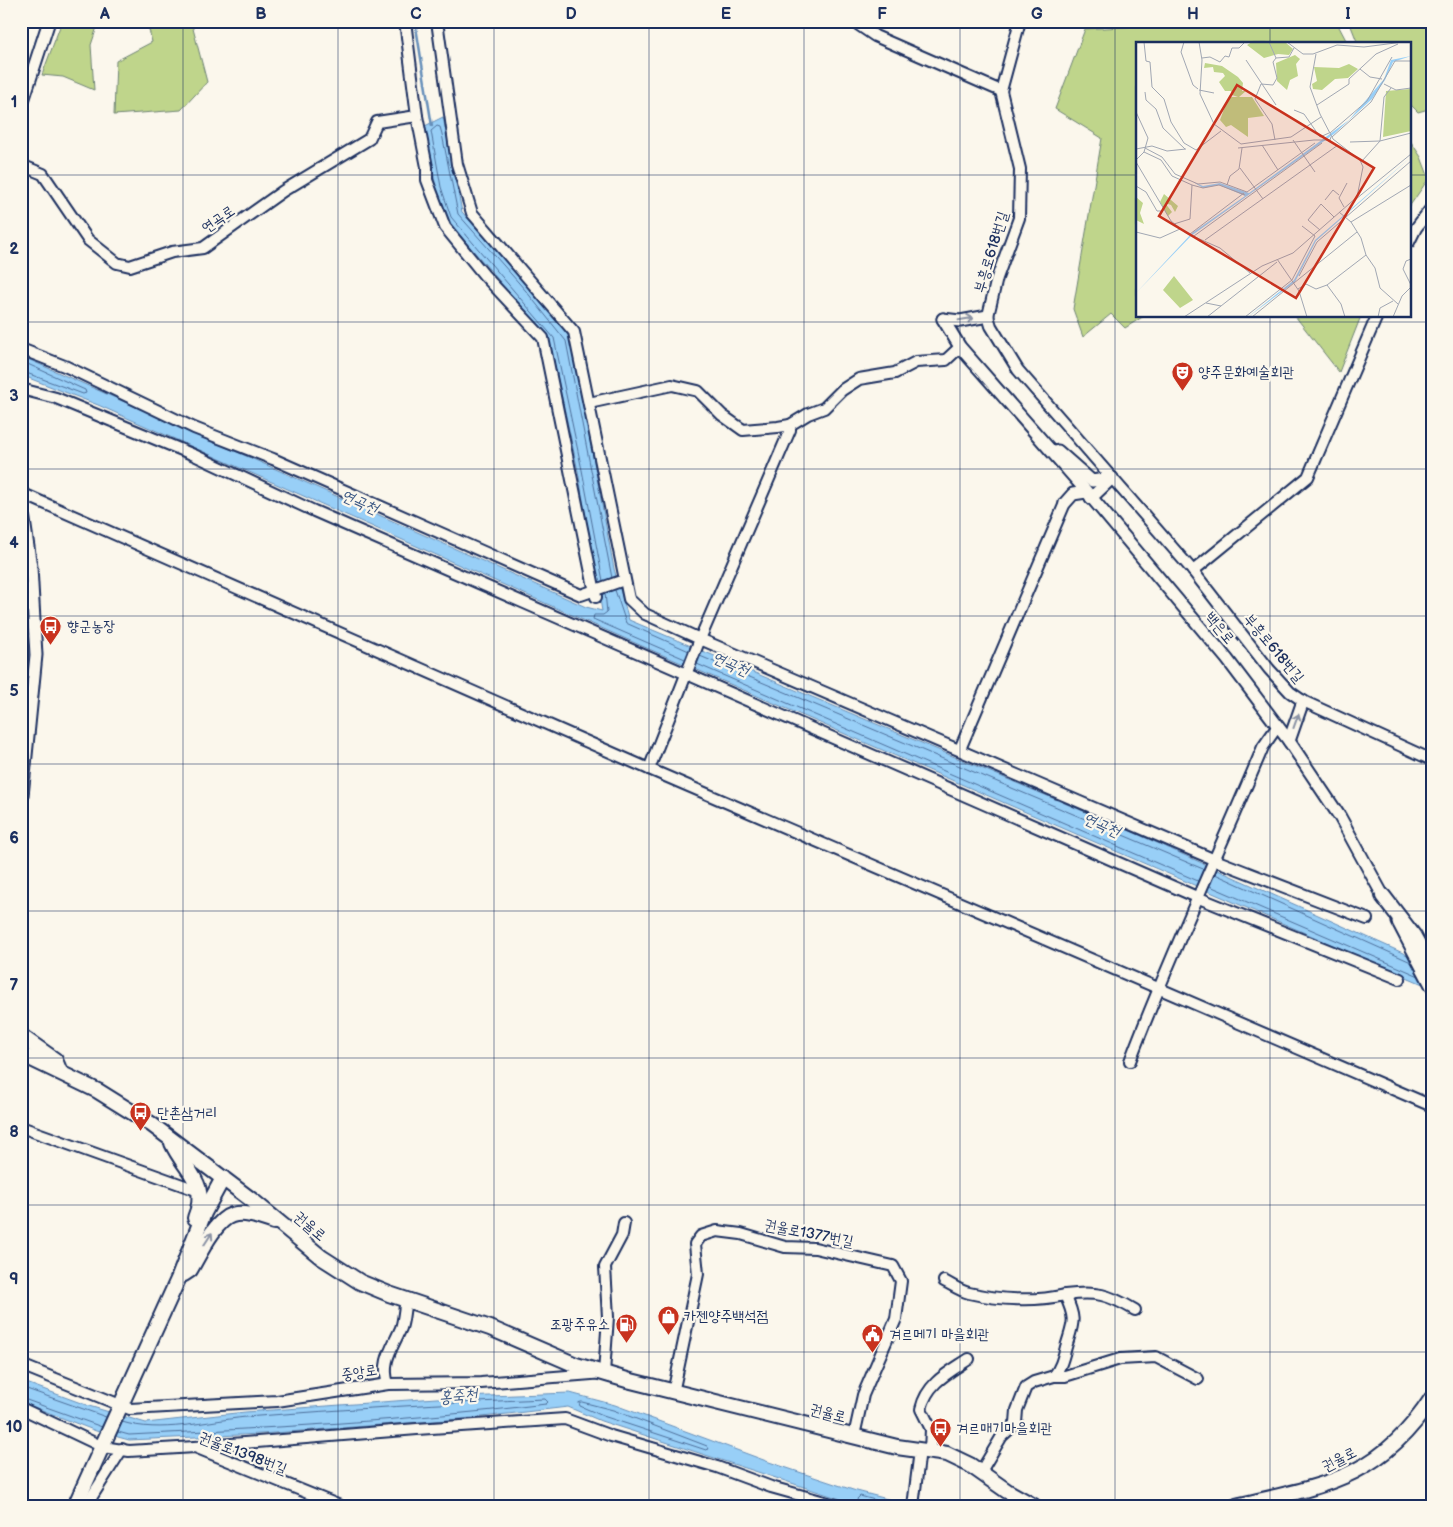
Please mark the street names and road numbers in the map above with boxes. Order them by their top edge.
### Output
street label: 연곡로 [198,201,239,237]
street label: 부흥로618번길 [970,209,1013,295]
street label: 백은로 [1201,608,1239,648]
street label: 부흥로618번길 [1239,610,1308,687]
street label: 권율로 [290,1207,330,1245]
street label: 권율로1377번길 [763,1216,855,1251]
street label: 중앙로 [340,1360,378,1385]
street label: 권율로 [808,1400,848,1427]
street label: 권율로1398번길 [196,1428,290,1479]
street label: 권율로 [1319,1443,1360,1476]

